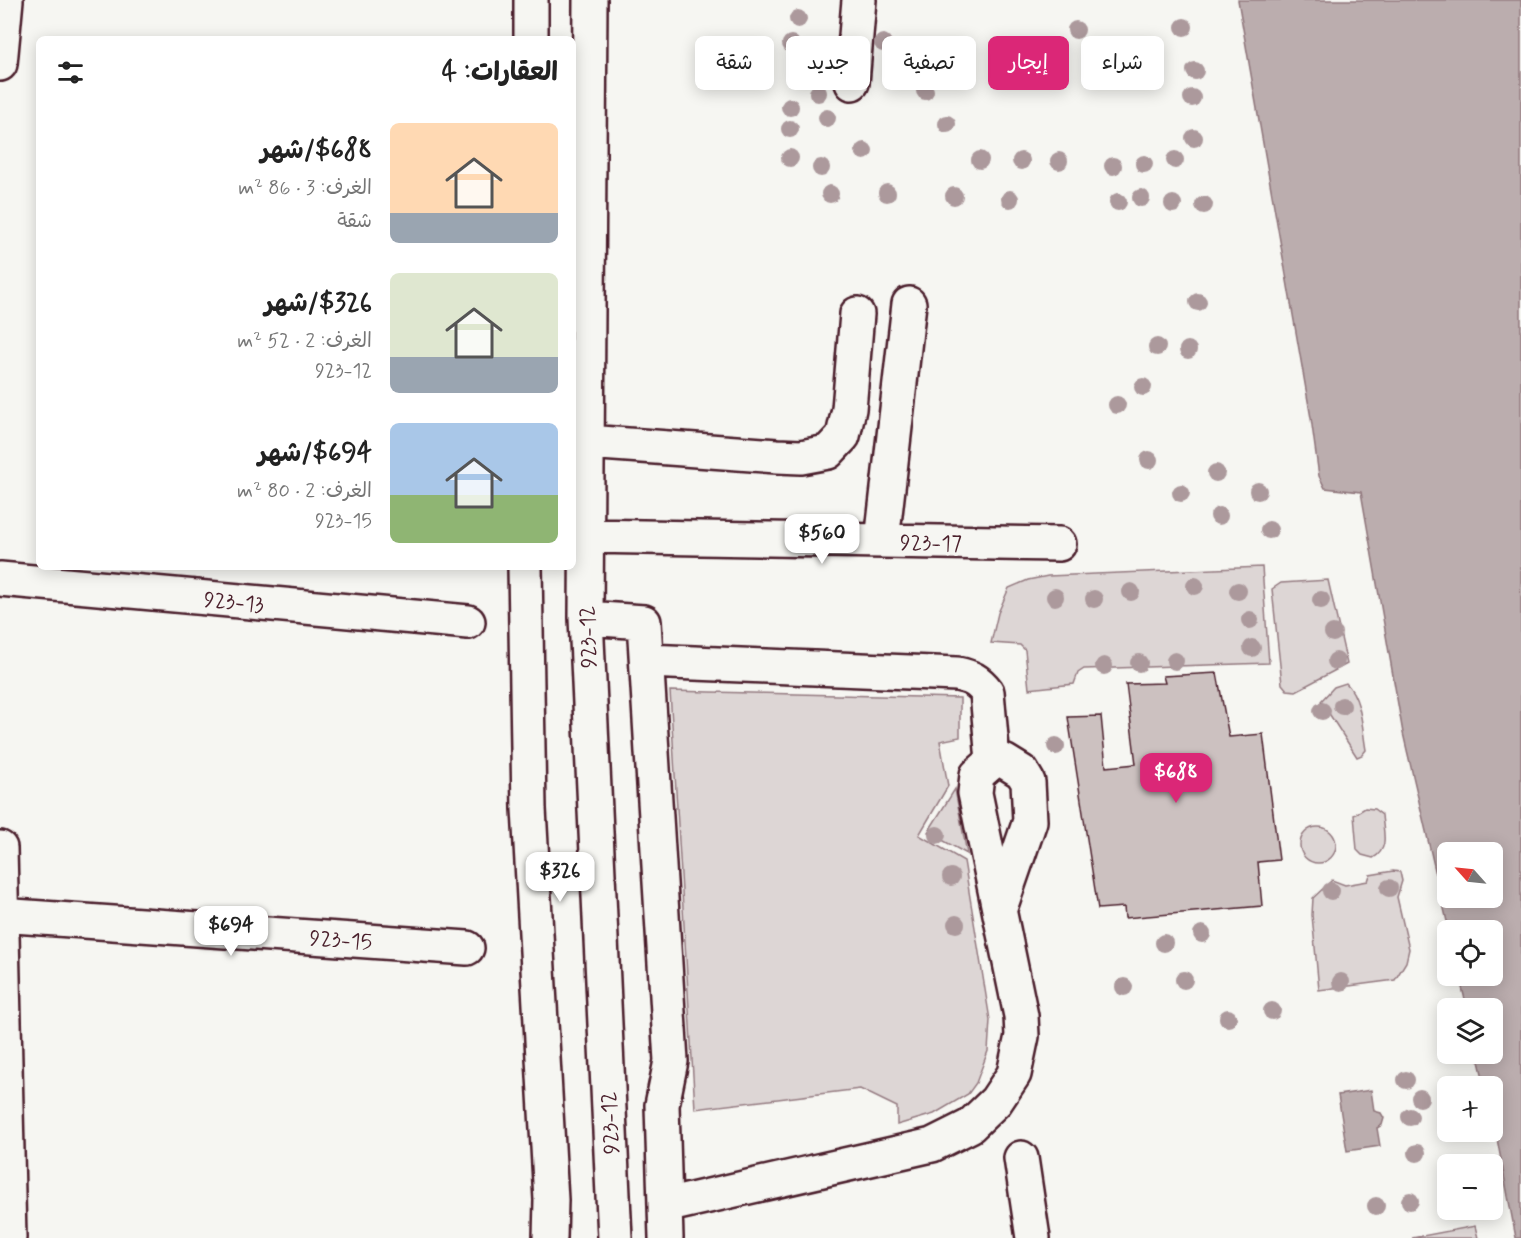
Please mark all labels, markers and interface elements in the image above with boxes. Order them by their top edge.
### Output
chip: شقة [695,36,774,90]
chip: جديد [786,36,870,90]
chip: تصفية [882,36,976,90]
chip: إيجار [988,36,1069,90]
chip: شراء [1081,36,1164,90]
icon: filters [54,56,87,89]
text: العقارات: 4 [442,56,558,90]
text: $688/شهر [261,134,372,168]
icon: home [438,147,510,219]
text: الغرف: 3 · 86 m² [238,175,372,202]
text: شقة [337,208,372,235]
text: $326/شهر [264,287,372,321]
icon: home [438,297,510,369]
text: الغرف: 2 · 52 m² [237,328,372,355]
text: 923-12 [315,358,372,385]
text: $694/شهر [258,437,372,471]
icon: home [438,447,510,519]
text: الغرف: 2 · 80 m² [237,478,372,505]
text: 923-15 [315,508,372,535]
pin: $560 [786,514,858,565]
text: $560 [799,520,845,547]
street label: 923-17 [900,529,962,559]
street label: 923-13 [203,586,265,620]
street label: 923-12 [574,605,604,669]
pin: $688 [1140,753,1212,804]
text: $688 [1154,759,1198,786]
north arrow [1437,842,1503,908]
map controls [1437,842,1503,1220]
pin: $326 [524,852,596,903]
text: $326 [540,858,580,885]
pin: $694 [195,906,267,957]
text: $694 [208,912,254,939]
button: locate [1437,920,1503,986]
street label: 923-15 [309,925,373,957]
button: layers [1437,998,1503,1064]
button: + [1437,1076,1503,1142]
street label: 923-12 [595,1091,627,1155]
button: − [1437,1154,1503,1220]

